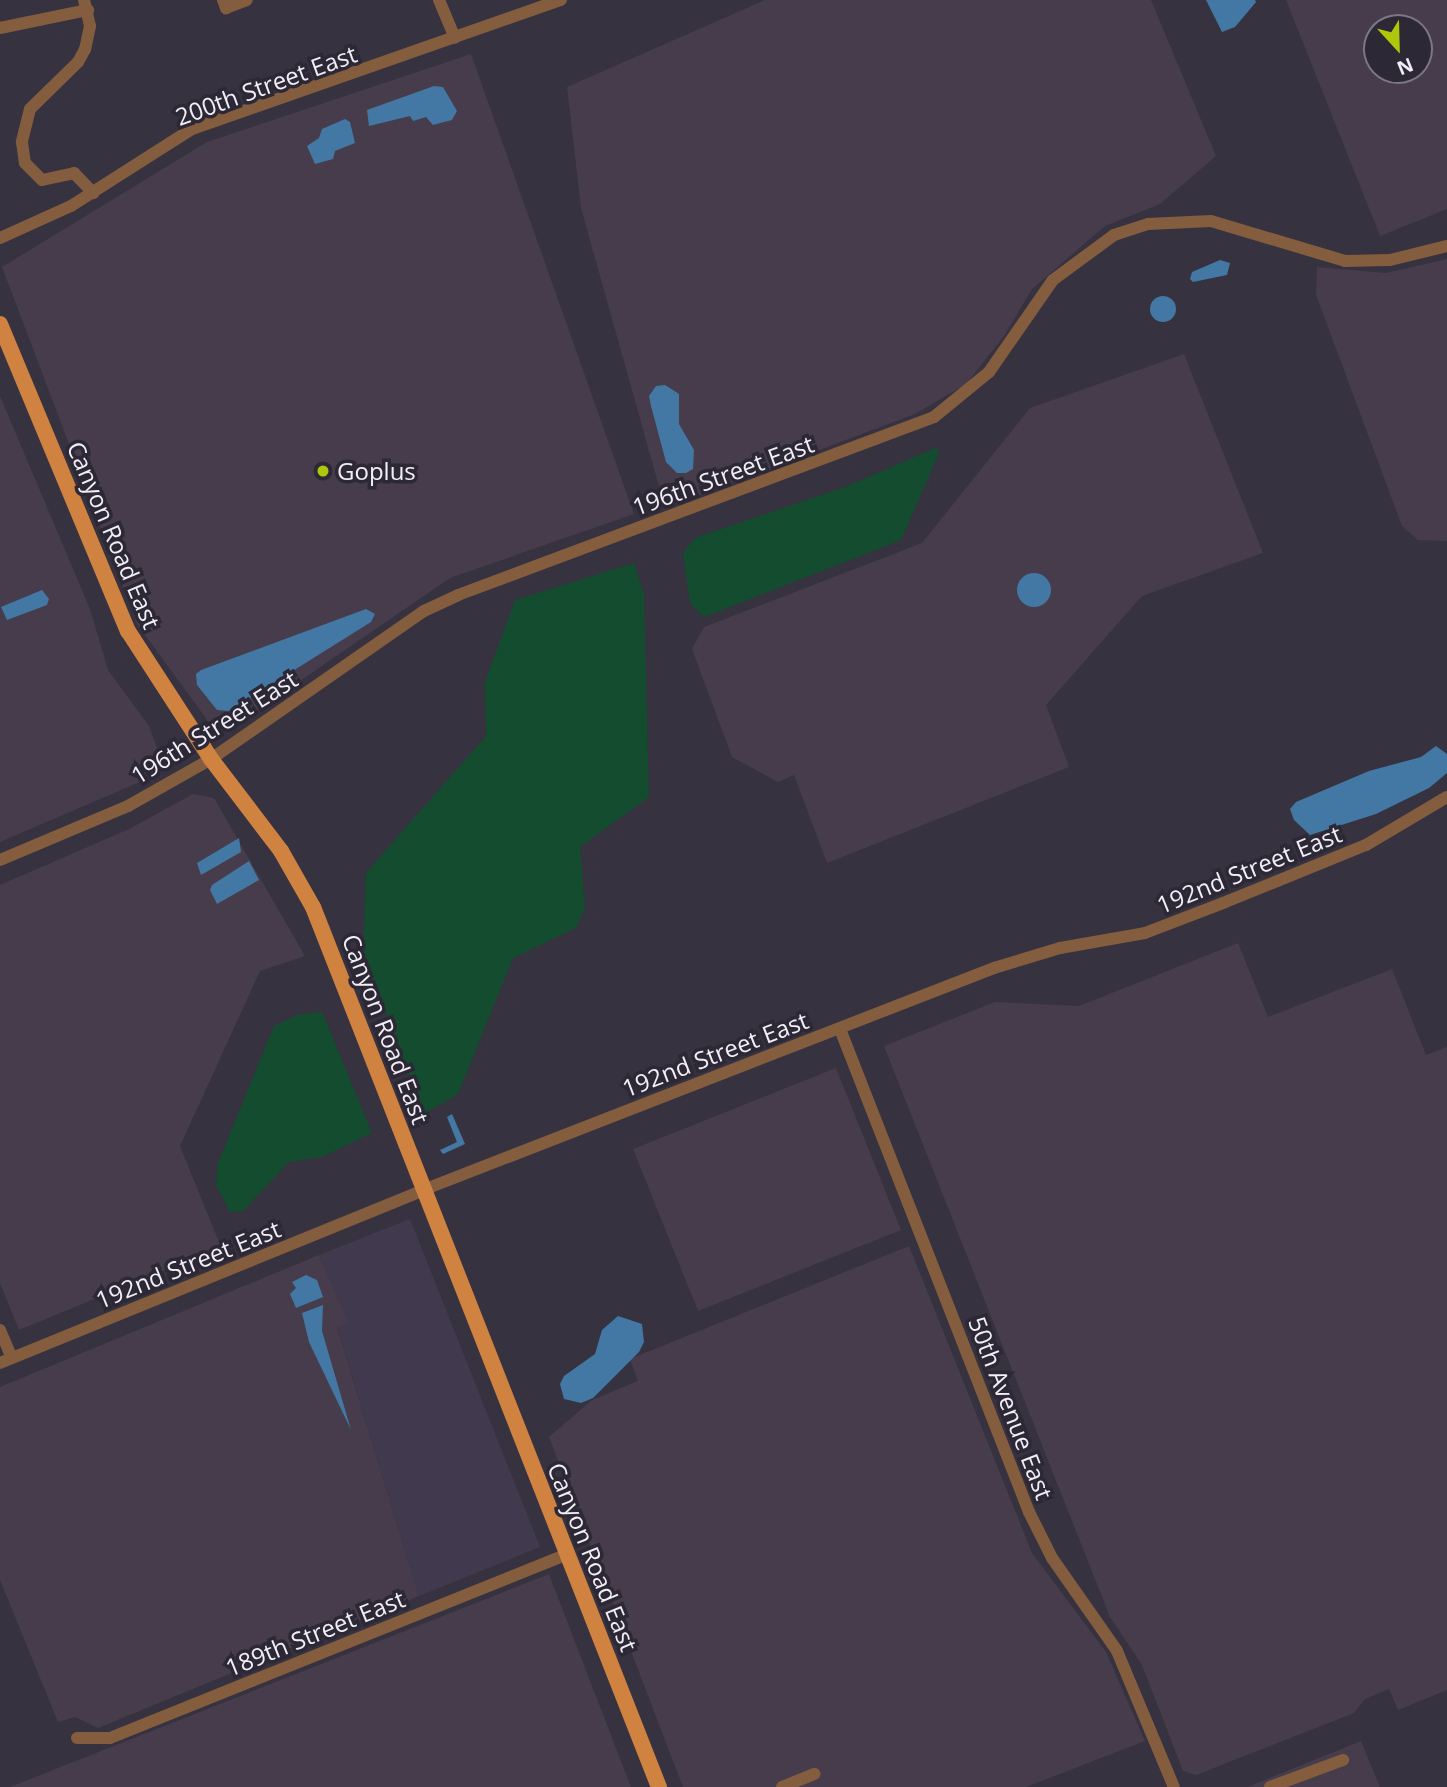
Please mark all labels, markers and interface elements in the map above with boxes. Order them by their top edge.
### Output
north arrow [1363,14,1433,84]
street label: 200th Street East [172,39,360,131]
text: N [1393,52,1417,82]
street label: 196th Street East [629,429,817,521]
street label: Canyon Road East [62,437,166,633]
place label: Goplus [337,457,416,485]
marker: Goplus [315,463,331,479]
street label: 196th Street East [126,664,302,790]
street label: 192nd Street East [1152,819,1346,919]
street label: Canyon Road East [337,930,435,1128]
street label: 192nd Street East [618,1005,812,1103]
street label: 192nd Street East [91,1214,285,1314]
street label: 50th Avenue East [963,1313,1059,1503]
street label: Canyon Road East [542,1459,644,1655]
street label: 189th Street East [221,1584,409,1682]

